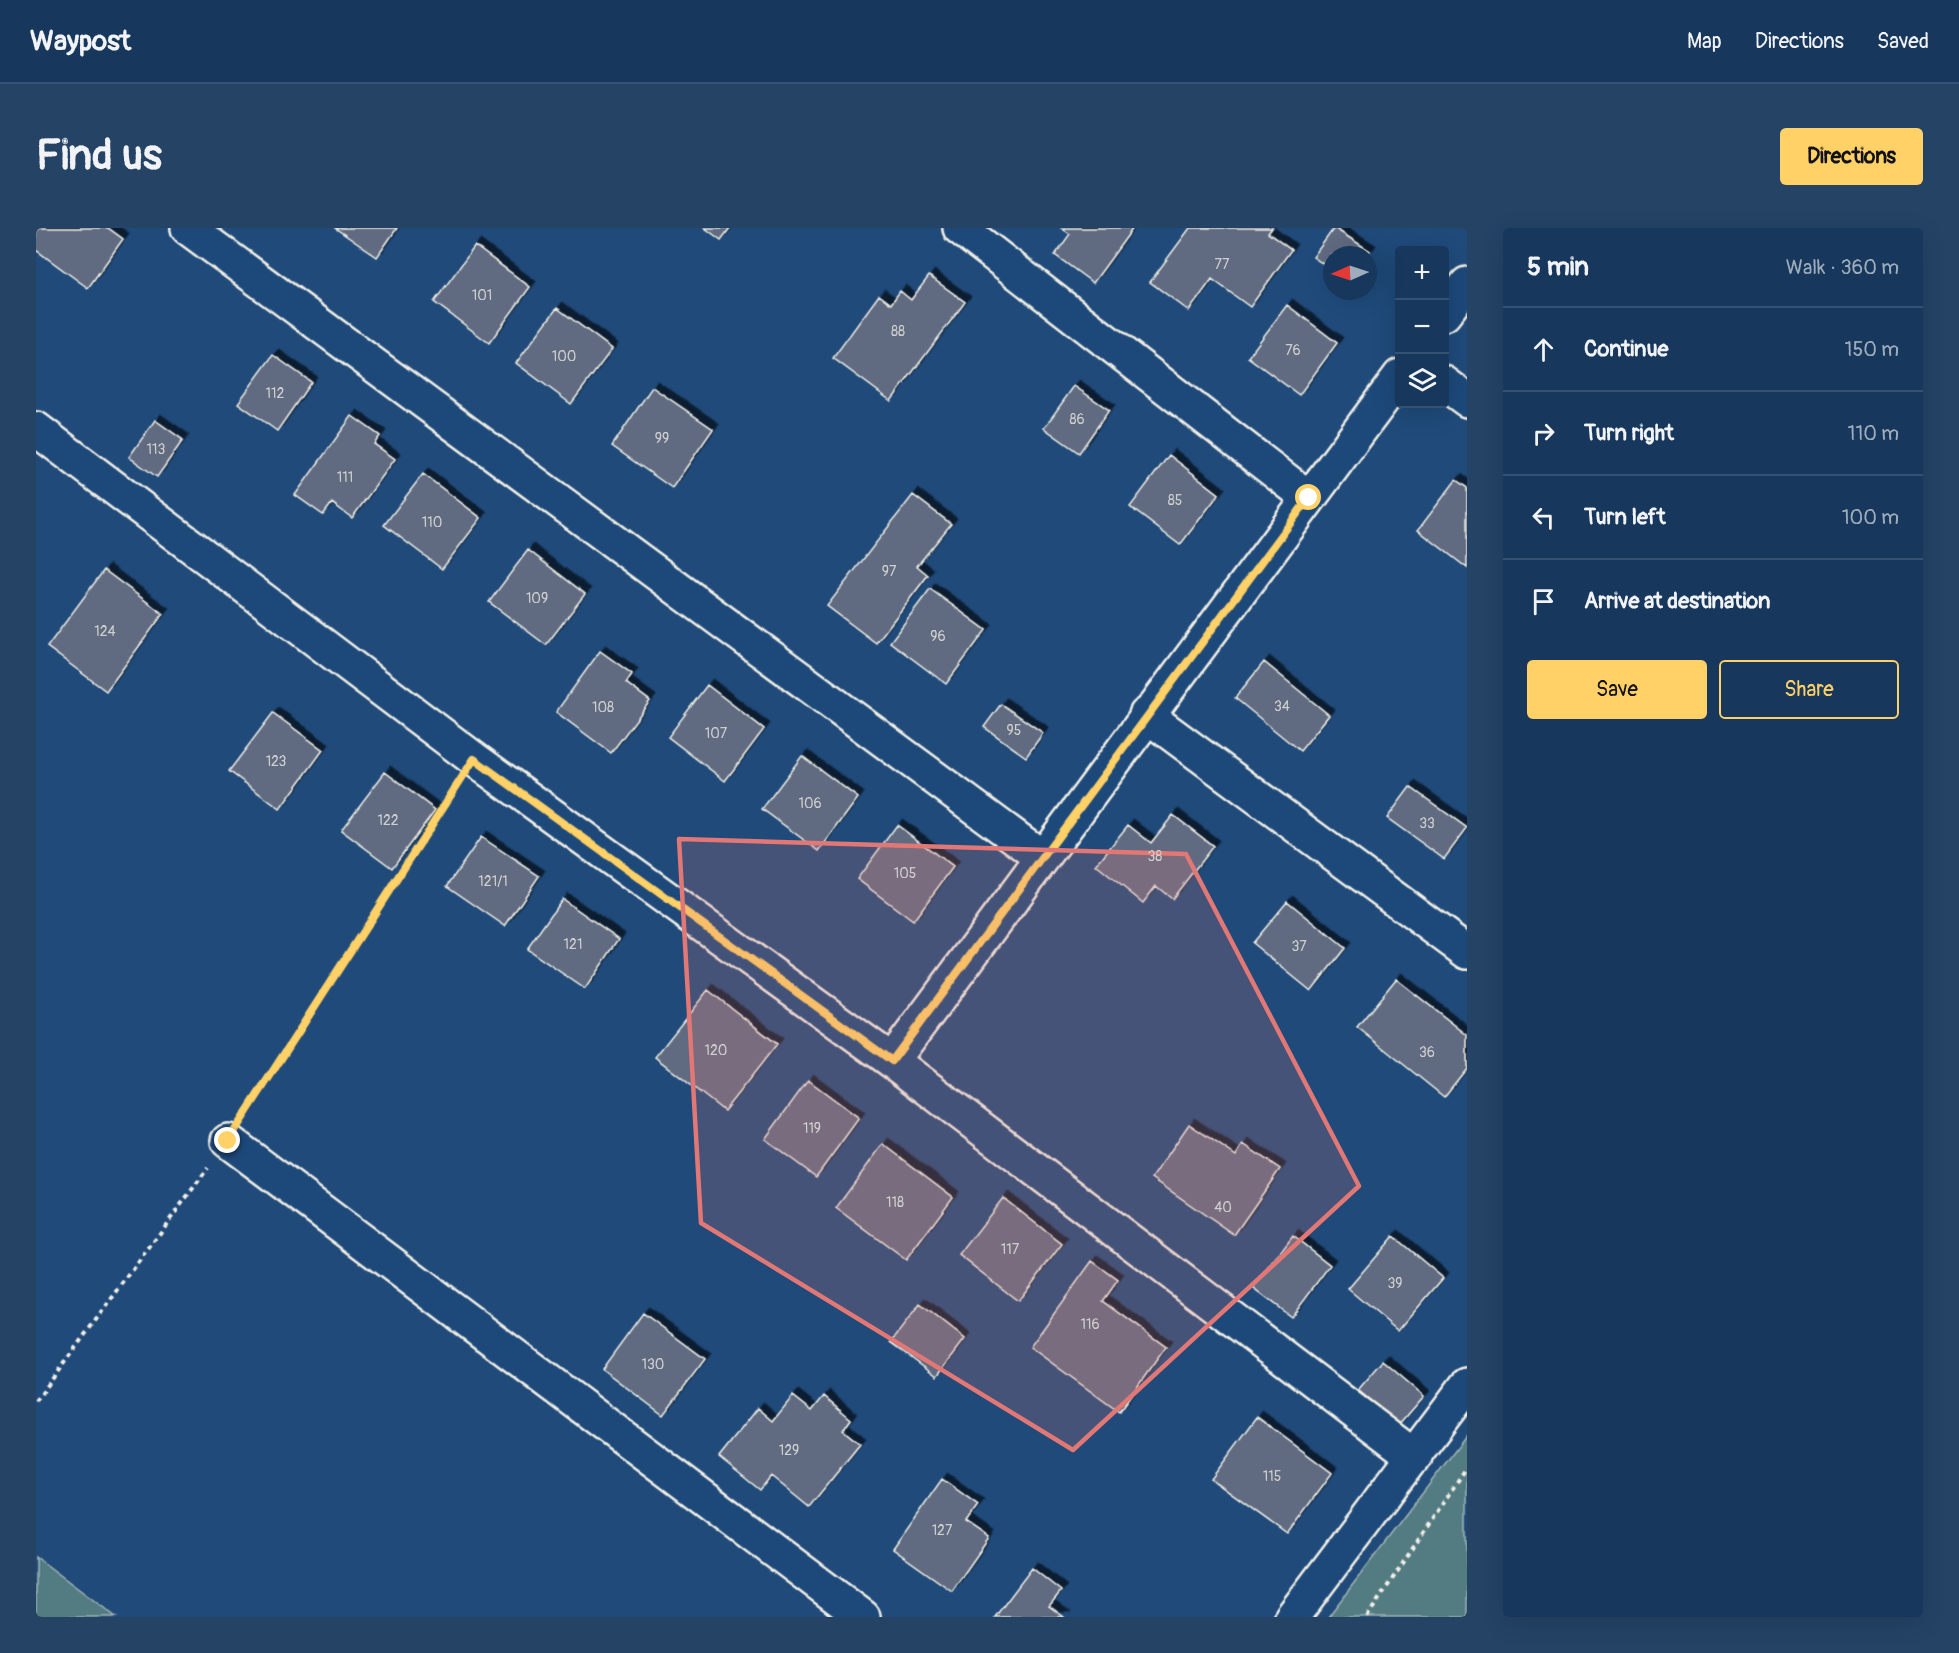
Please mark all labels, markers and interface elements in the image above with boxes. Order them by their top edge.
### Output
text: Waypost [30,24,131,59]
text: Map [1687,28,1722,55]
text: Directions [1755,28,1844,55]
text: Saved [1877,28,1929,55]
button: Directions [1780,128,1923,185]
text: Find us [36,130,162,182]
north arrow [1323,246,1377,300]
map controls [1395,246,1449,408]
button: + [1395,246,1449,300]
text: 5 min [1527,251,1589,283]
text: Walk · 360 m [1786,255,1899,280]
house number: 77 [1215,256,1230,273]
house number: 101 [472,287,492,304]
button: − [1395,300,1449,354]
house number: 88 [891,323,905,340]
icon: ahead [1527,333,1560,366]
text: Continue [1584,335,1668,363]
text: 150 m [1845,337,1899,362]
house number: 76 [1285,342,1301,359]
house number: 100 [552,348,576,365]
button: layers [1395,354,1449,408]
house number: 112 [266,385,285,402]
house number: 86 [1069,411,1085,428]
icon: right [1527,417,1560,450]
text: Turn right [1584,419,1674,447]
text: 110 m [1848,421,1899,446]
house number: 99 [655,430,669,447]
house number: 113 [147,441,166,458]
house number: 111 [337,469,353,486]
route start [1295,484,1321,510]
house number: 85 [1168,492,1182,509]
icon: left [1527,501,1560,534]
text: Turn left [1584,503,1666,531]
text: 100 m [1842,505,1899,530]
house number: 110 [422,514,442,531]
house number: 97 [882,563,897,580]
icon: arrive [1527,585,1560,618]
text: Arrive at destination [1584,587,1770,615]
house number: 109 [526,590,548,607]
house number: 124 [94,623,116,640]
house number: 96 [930,628,946,645]
button: Save [1527,660,1707,719]
button: Share [1719,660,1899,719]
house number: 34 [1274,698,1290,715]
house number: 108 [592,699,614,716]
house number: 95 [1007,722,1021,739]
house number: 107 [705,725,728,742]
house number: 123 [266,753,287,770]
house number: 106 [798,795,822,812]
house number: 122 [377,812,399,829]
house number: 33 [1419,815,1435,832]
house number: 38 [1148,848,1162,865]
house number: 105 [894,865,916,882]
house number: 121/1 [478,873,508,890]
house number: 121 [564,936,582,953]
house number: 37 [1291,938,1307,955]
house number: 120 [705,1042,727,1059]
house number: 36 [1419,1044,1435,1061]
house number: 119 [803,1120,821,1137]
route end [214,1127,240,1153]
house number: 118 [886,1194,904,1211]
house number: 40 [1214,1199,1232,1216]
house number: 117 [1001,1241,1020,1258]
house number: 39 [1387,1275,1403,1292]
house number: 116 [1080,1316,1100,1333]
house number: 130 [642,1356,664,1373]
house number: 129 [779,1442,799,1459]
house number: 115 [1263,1468,1281,1485]
house number: 127 [932,1522,953,1539]

